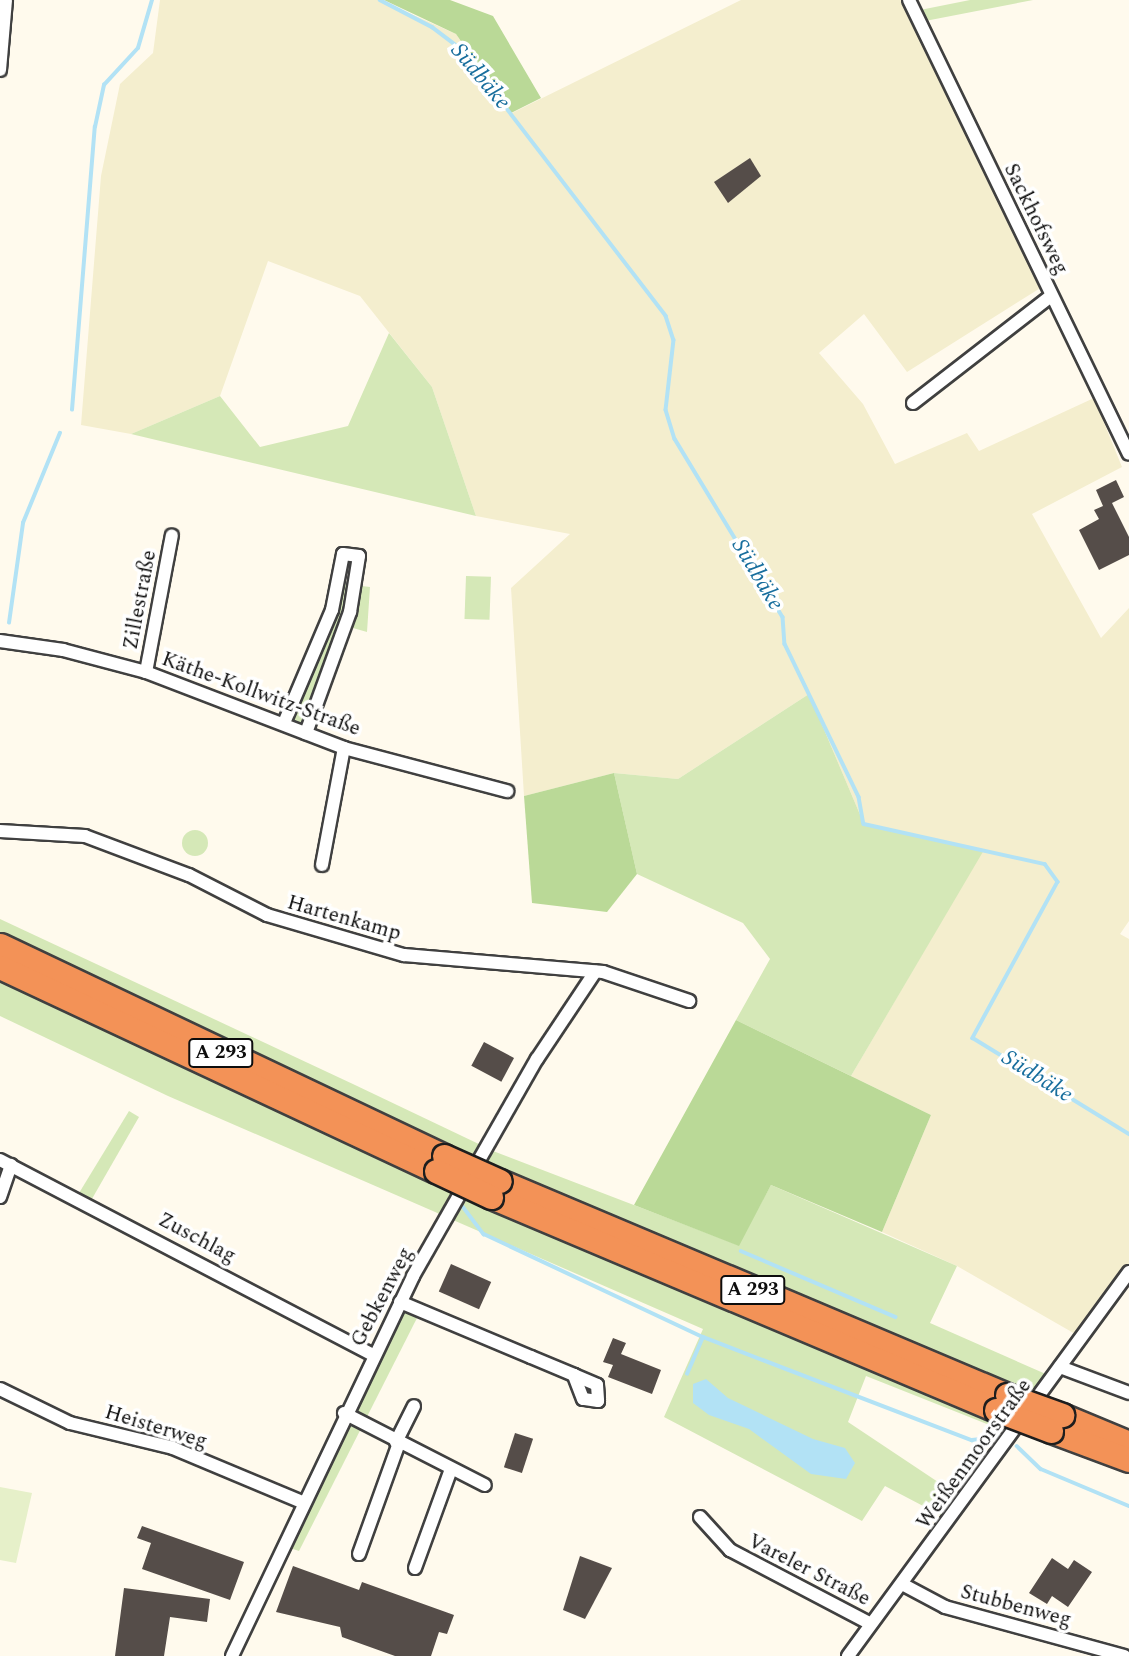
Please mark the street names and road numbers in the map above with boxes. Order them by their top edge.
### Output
street label: Sackhofsweg [998,159,1074,279]
street label: Zillestraße [118,548,162,652]
street label: Käthe-Kollwitz-Straße [158,646,364,742]
street label: Hartenkamp [284,890,404,946]
road number: A 293 [188,1037,254,1068]
street label: Zuschlag [154,1207,240,1269]
street label: Gebkenweg [345,1243,419,1351]
road number: A 293 [720,1274,786,1306]
street label: Weißenmoorstraße [911,1374,1037,1534]
street label: Heisterweg [102,1399,210,1455]
street label: Vareler Straße [744,1528,874,1612]
street label: Stubbenweg [958,1579,1074,1633]

